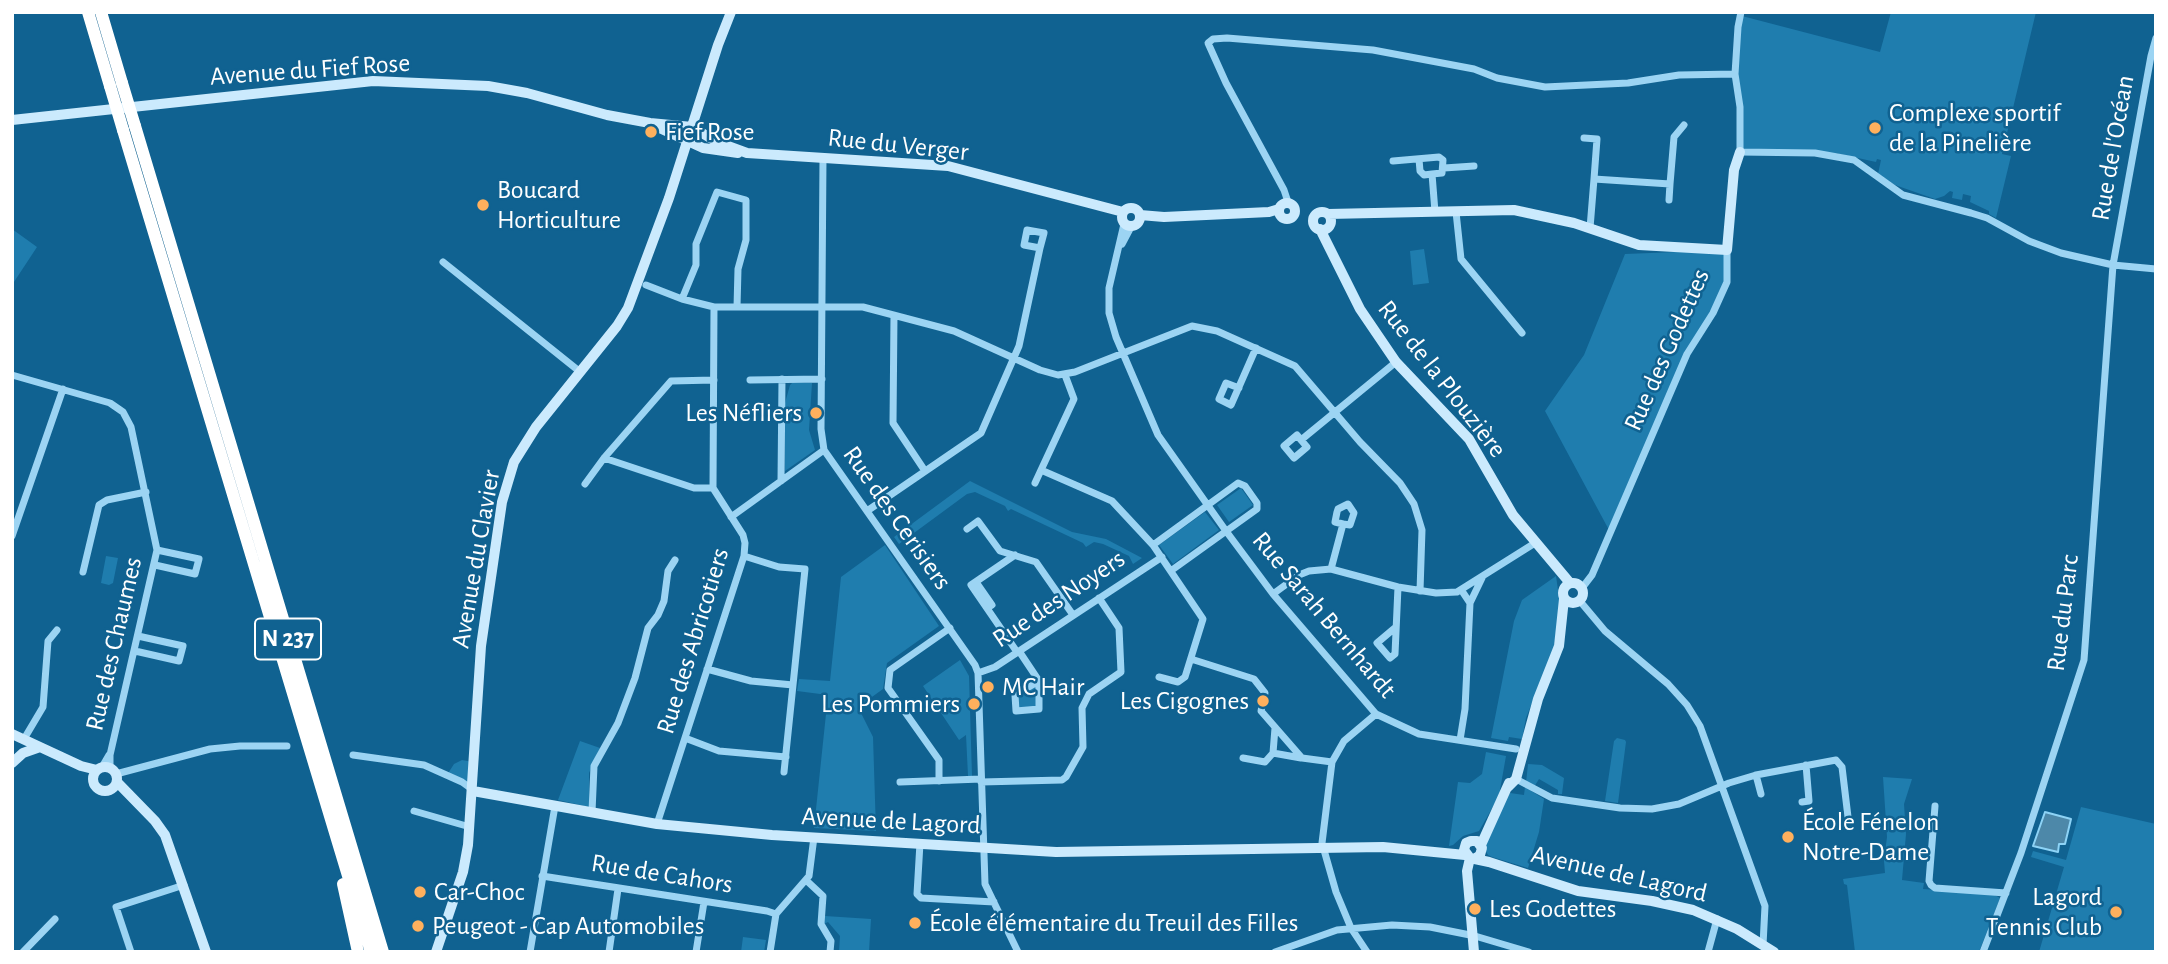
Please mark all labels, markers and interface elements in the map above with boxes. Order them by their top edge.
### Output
street label: Avenue du Fief Rose [209,47,411,93]
street label: Rue de l'Océan [2085,73,2141,223]
place label: Complexe sportif de la Pinelière [1889,97,2060,158]
place label: Fief Rose [665,116,755,148]
marker: Complexe sportif de la Pinelière [1867,120,1883,136]
street label: Rue du Verger [826,122,970,168]
marker: Fief Rose [643,124,659,140]
place label: Boucard Horticulture [497,174,621,235]
marker: Boucard Horticulture [475,197,491,213]
street label: Rue des Godettes [1617,264,1717,436]
street label: Rue de la Plouzière [1371,294,1513,464]
place label: Les Néfliers [685,397,802,429]
marker: Les Néfliers [808,405,824,421]
street label: Rue des Cerisiers [836,440,958,596]
street label: Avenue du Clavier [445,467,507,651]
street label: Rue Sarah Bernhardt [1245,525,1403,705]
street label: Rue des Noyers [987,543,1131,655]
street label: Rue des Abricotiers [650,544,736,738]
street label: Rue du Parc [2040,553,2086,673]
street label: Rue des Chaumes [79,554,149,734]
road number: N 237 [255,618,321,660]
place label: MC Hair [1002,671,1084,703]
marker: MC Hair [980,679,996,695]
place label: Les Cigognes [1120,685,1249,717]
place label: Les Pommiers [821,688,960,720]
marker: Les Cigognes [1255,693,1271,709]
marker: Les Pommiers [966,696,982,712]
street label: Avenue de Lagord [800,801,982,841]
place label: École Fénelon Notre-Dame [1802,806,1939,868]
marker: École Fénelon Notre-Dame [1780,829,1796,845]
street label: Avenue de Lagord [1528,839,1710,909]
street label: Rue de Cahors [589,847,735,901]
place label: Car-Choc [434,876,525,908]
place label: Lagord Tennis Club [1986,881,2102,942]
marker: Car-Choc [412,884,428,900]
place label: Les Godettes [1489,893,1616,925]
marker: Les Godettes [1467,901,1483,917]
marker: Lagord Tennis Club [2108,904,2124,920]
place label: École élémentaire du Treuil des Filles [929,907,1298,939]
place label: Peugeot - Cap Automobiles [432,910,704,942]
marker: École élémentaire du Treuil des Filles [907,915,923,931]
marker: Peugeot - Cap Automobiles [410,918,426,934]

